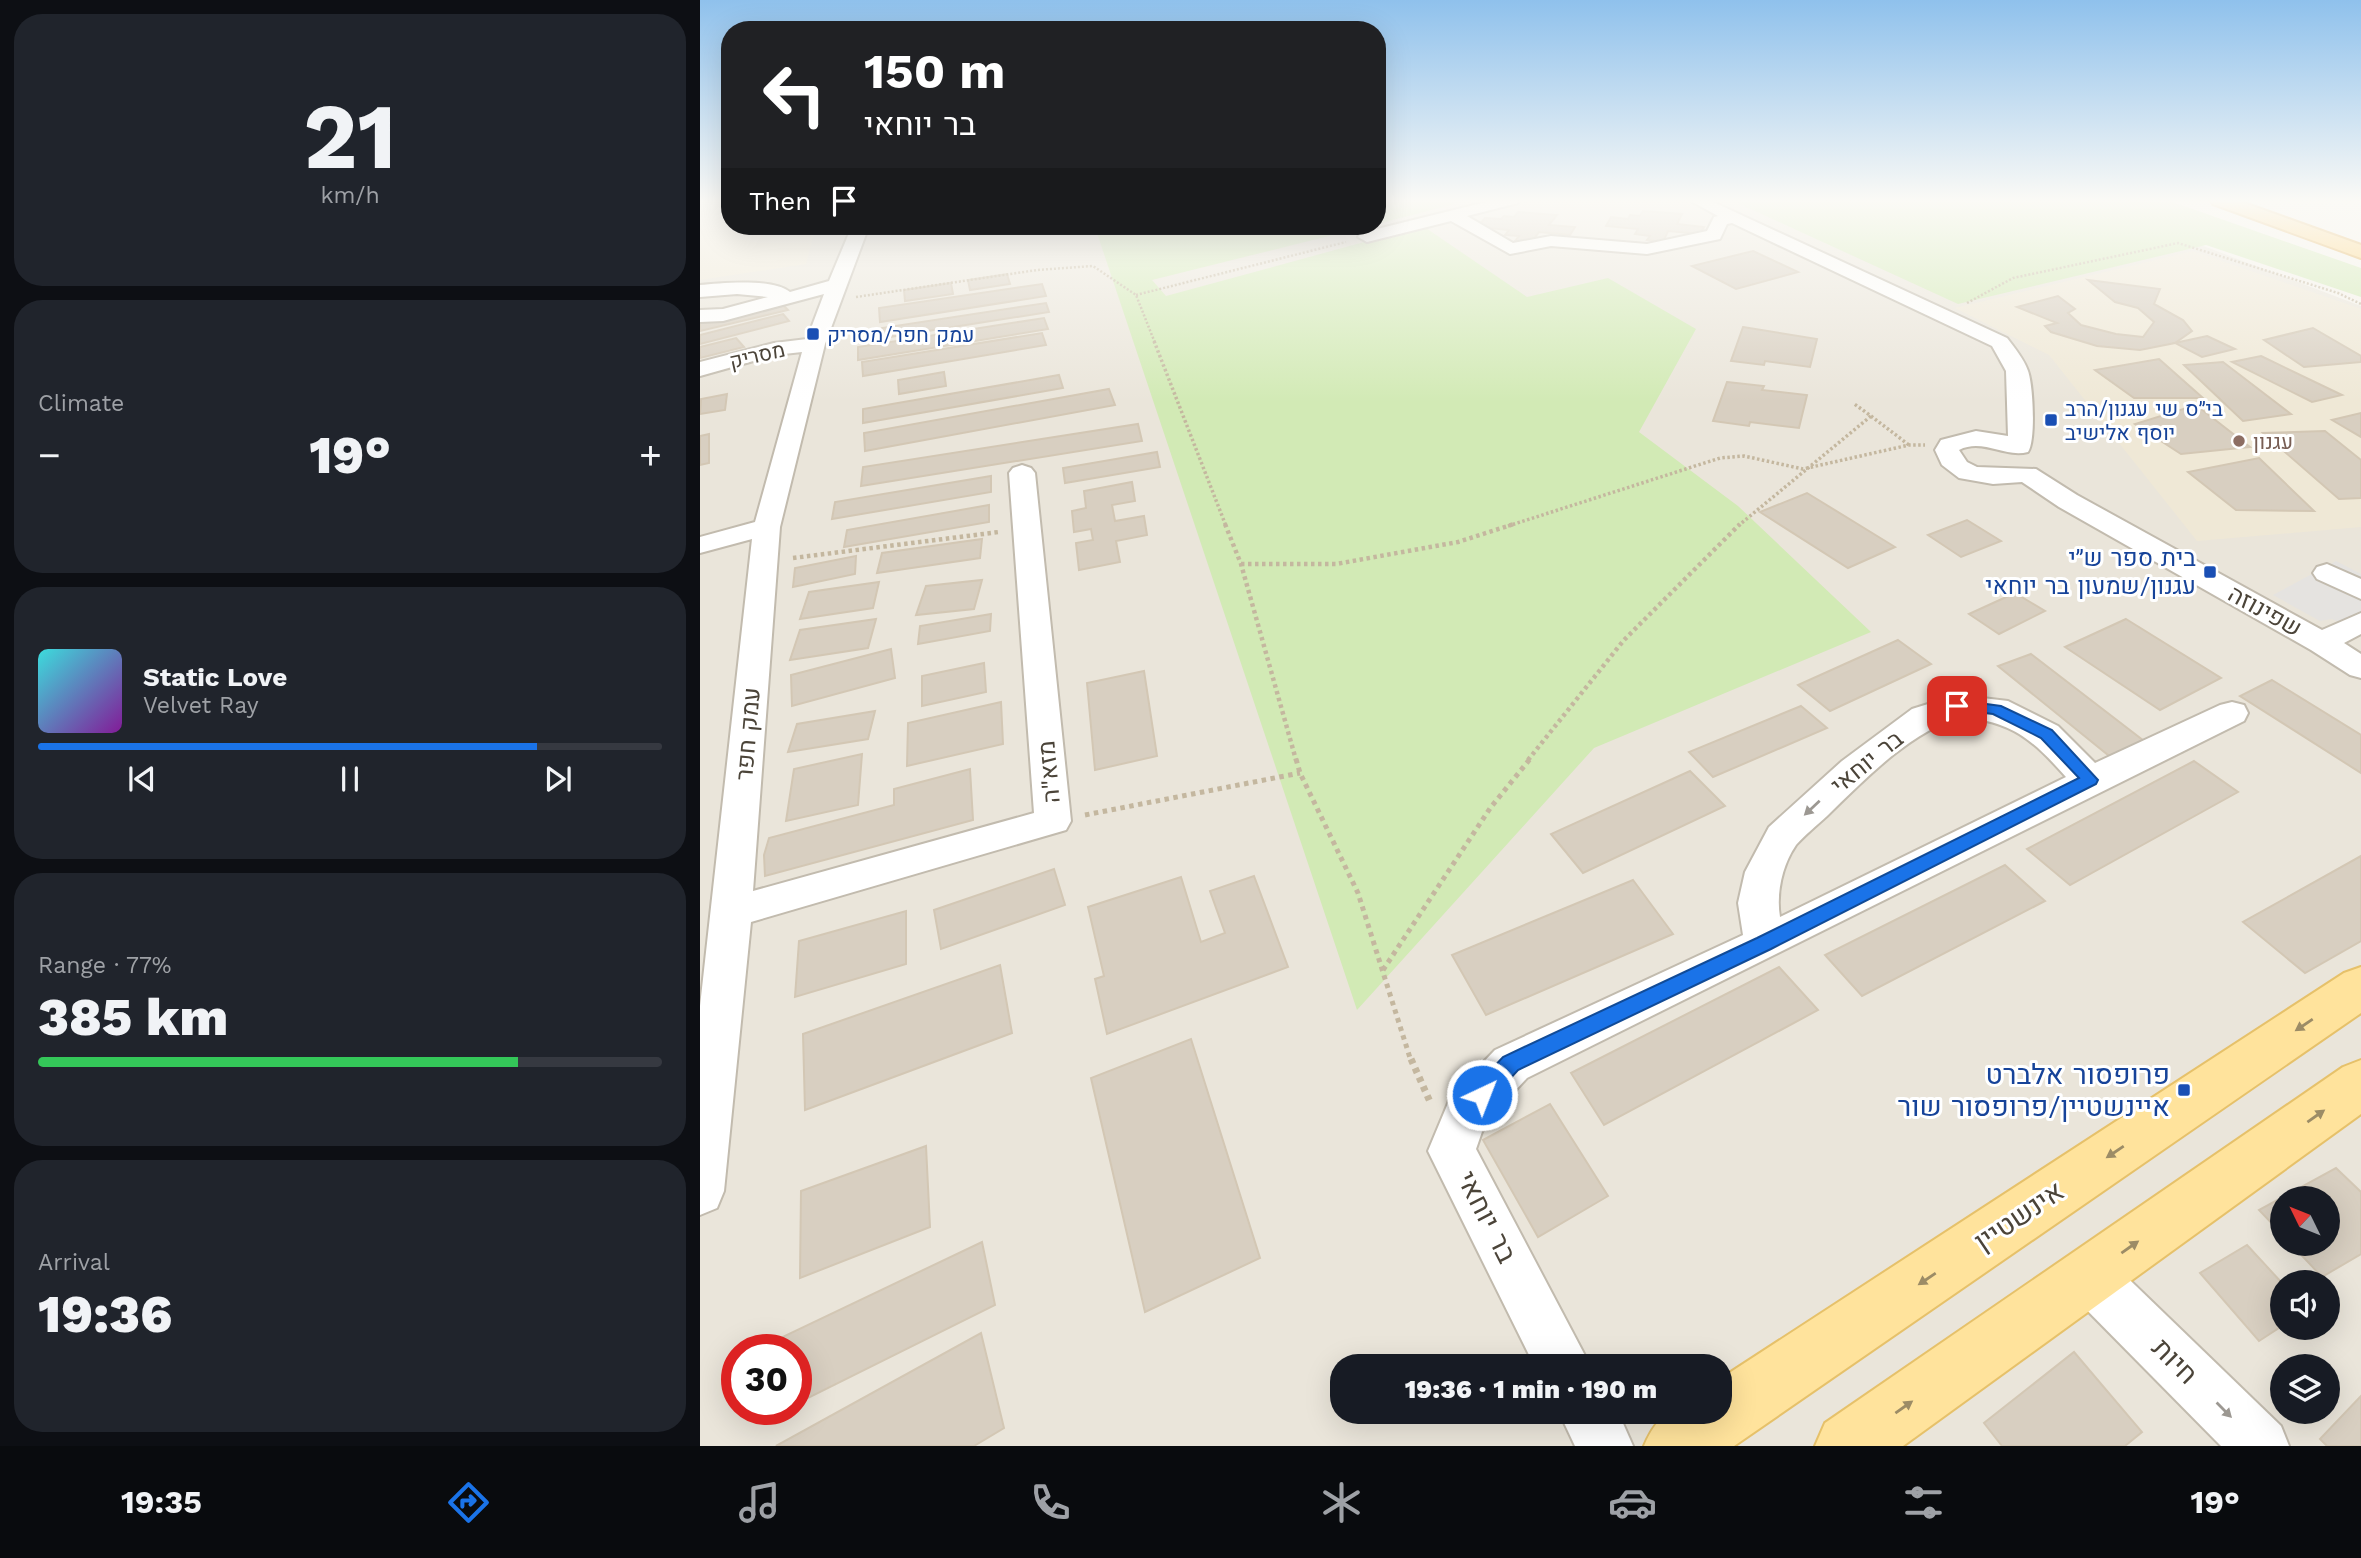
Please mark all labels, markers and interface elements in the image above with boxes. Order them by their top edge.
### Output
text: 150 m [864,42,1005,100]
icon: left [749,49,840,140]
text: 21 [303,83,397,190]
text: בר יוחאי [864,105,976,143]
text: km/h [320,182,380,209]
icon: arrive [825,182,863,220]
text: Then [749,186,811,216]
place label: עמק חפר/מסריק [827,322,974,347]
marker: עמק חפר/מסריק [805,326,821,342]
street label: מסריק [727,336,787,374]
text: Climate [38,390,124,417]
place label: בי״ס שי עגנון/הרב יוסף אלישיב [2065,396,2223,445]
marker: בי״ס שי עגנון/הרב יוסף אלישיב [2043,412,2059,428]
text: 19° [309,425,391,486]
place label: עגנון [2253,429,2293,454]
text: − [38,433,61,477]
text: + [639,433,662,477]
marker: עגנון [2231,433,2247,449]
place label: בית ספר ש״י עגנון/שמעון בר יוחאי [1985,544,2196,600]
marker: בית ספר ש״י עגנון/שמעון בר יוחאי [2202,564,2218,580]
street label: שפינוזה [2223,579,2307,643]
text: Static Love [143,662,287,692]
pin [1927,676,1987,736]
street label: עמק חפר [730,686,766,782]
icon: arrive [1938,687,1976,725]
text: Velvet Ray [143,692,259,719]
street label: בר יוחאי [1825,724,1909,799]
street label: מזא"ה [1032,739,1066,805]
icon: previous [123,760,161,798]
icon: pause [331,760,369,798]
icon: next [539,760,577,798]
one-way arrow [1804,800,1821,816]
text: Range · 77% [38,952,172,979]
text: 385 km [38,987,228,1048]
one-way arrow [2295,1018,2314,1031]
position arrow [1445,1058,1519,1132]
place label: פרופסור אלברט איינשטיין/פרופסור שור [1898,1058,2170,1123]
marker: פרופסור אלברט איינשטיין/פרופסור שור [2176,1082,2192,1098]
one-way arrow [2307,1109,2325,1123]
one-way arrow [2106,1145,2125,1158]
street label: בר יוחאי [1450,1166,1524,1268]
street label: אינשטיין [1968,1174,2070,1258]
north arrow [2270,1186,2340,1256]
map controls [2270,1186,2340,1424]
one-way arrow [2121,1240,2139,1254]
text: Arrival [38,1249,110,1276]
button: sound [2270,1270,2340,1340]
one-way arrow [1917,1272,1936,1285]
text: 19:36 [38,1284,172,1345]
street label: חיות [2145,1331,2205,1391]
speed limit sign: 30 [721,1334,812,1425]
button: layers [2270,1354,2340,1424]
text: 19:36 · 1 min · 190 m [1405,1374,1657,1404]
one-way arrow [1895,1400,1913,1414]
one-way arrow [2216,1402,2233,1419]
icon: directions [444,1478,493,1527]
icon: music [735,1478,784,1527]
icon: phone [1026,1478,1075,1527]
icon: climate [1317,1478,1366,1527]
icon: car [1608,1478,1657,1527]
icon: filters [1899,1478,1948,1527]
text: 19:35 [121,1483,202,1521]
text: 19° [2191,1483,2240,1521]

